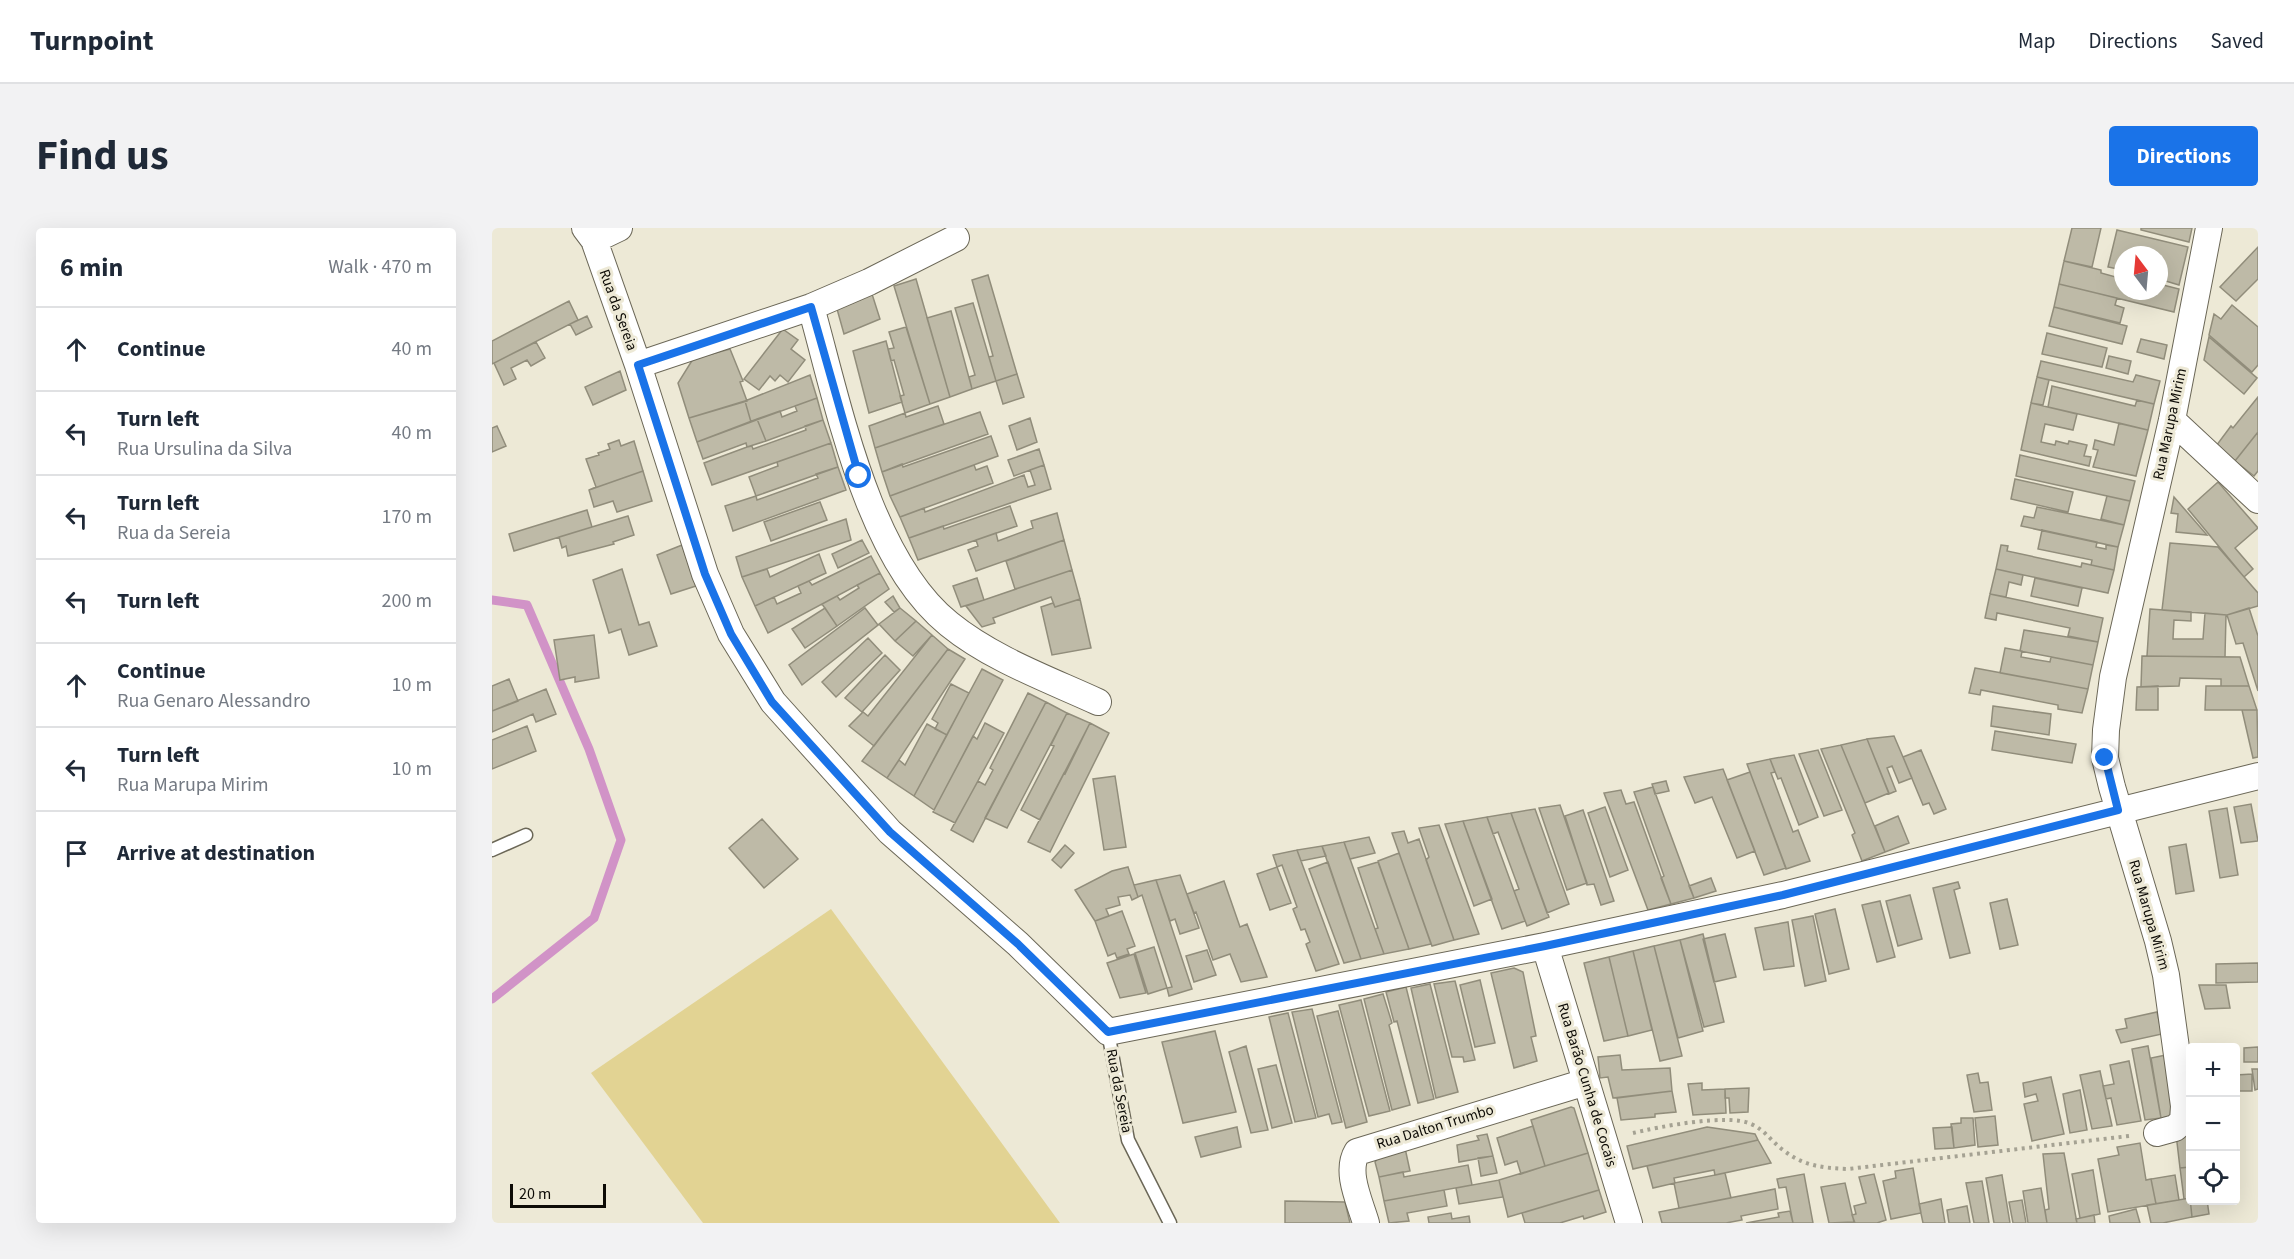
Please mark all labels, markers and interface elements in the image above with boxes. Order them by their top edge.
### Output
text: Turnpoint [30,21,154,61]
text: Map [2018,26,2056,56]
text: Directions [2089,26,2177,56]
text: Saved [2210,26,2264,56]
text: Find us [36,126,169,186]
button: Directions [2109,126,2258,186]
north arrow [2114,246,2168,300]
text: 6 min [60,249,123,286]
text: Walk · 470 m [328,253,432,281]
street label: Rua da Sereia [594,266,642,354]
icon: ahead [60,333,93,366]
text: Continue [117,333,206,365]
text: 40 m [392,335,432,363]
street label: Rua Marupa Mirim [2148,366,2192,482]
text: Turn left [117,403,199,435]
icon: left [60,417,93,450]
text: 40 m [392,419,432,447]
text: Rua Ursulina da Silva [117,435,292,463]
route start [845,462,871,488]
text: Turn left [117,487,199,519]
icon: left [60,501,93,534]
text: 170 m [382,503,432,531]
text: Rua da Sereia [117,519,231,547]
icon: left [60,585,93,618]
text: Turn left [117,585,199,617]
text: 200 m [382,587,432,615]
text: Continue [117,655,206,687]
icon: ahead [60,669,93,702]
text: 10 m [392,671,432,699]
text: Rua Genaro Alessandro [117,687,311,715]
text: Turn left [117,739,199,771]
route end [2091,744,2117,770]
icon: left [60,753,93,786]
text: 10 m [392,755,432,783]
text: Rua Marupa Mirim [117,771,269,799]
icon: arrive [60,837,93,870]
text: Arrive at destination [117,837,315,869]
street label: Rua Marupa Mirim [2123,857,2175,973]
street label: Rua Barão Cunha de Cocais [1552,1000,1622,1170]
map controls [2186,1043,2240,1205]
button: + [2186,1043,2240,1097]
street label: Rua da Sereia [1101,1047,1137,1135]
button: − [2186,1097,2240,1151]
street label: Rua Dalton Trumbo [1374,1099,1496,1155]
button: locate [2186,1151,2240,1205]
scale bar [510,1181,606,1208]
text: 20 m [519,1183,551,1205]

